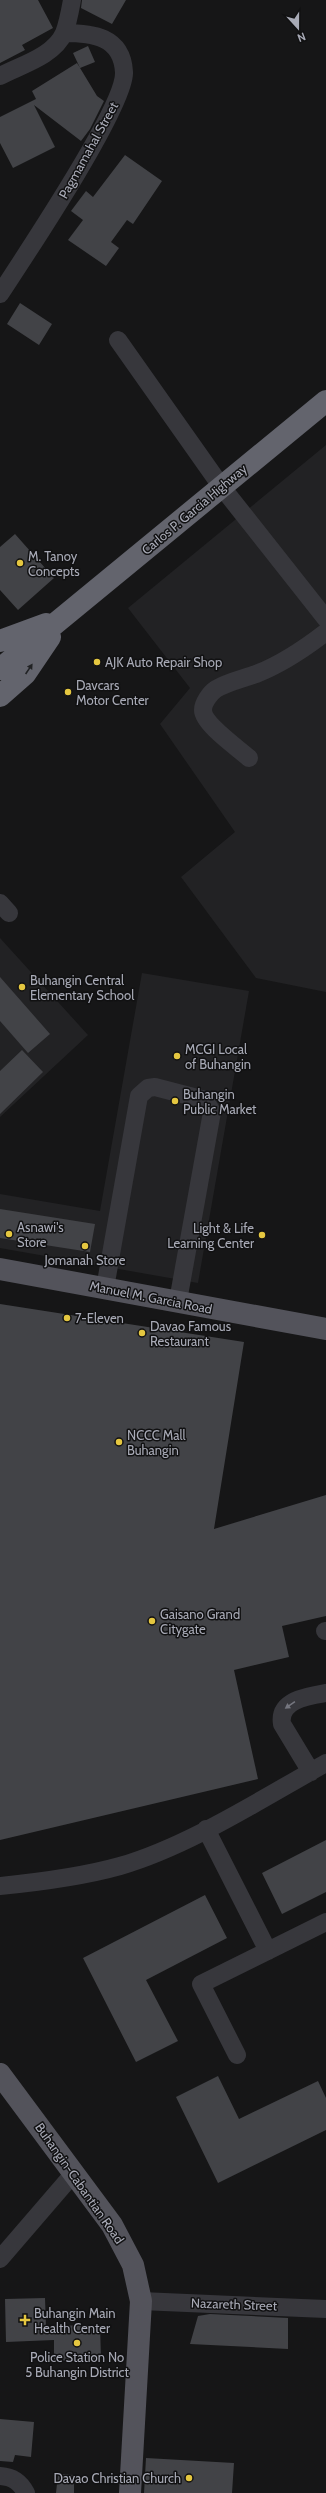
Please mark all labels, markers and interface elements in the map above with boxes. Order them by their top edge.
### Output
north arrow [278,8,318,48]
text: N [295,29,308,45]
street label: Pagmamahal Street [55,98,121,201]
street label: Carlos P. Garcia Highway [138,460,250,558]
place label: M. Tanoy Concepts [28,548,80,579]
marker: M. Tanoy Concepts [15,558,25,568]
place label: AJK Auto Repair Shop [105,654,222,670]
marker: AJK Auto Repair Shop [92,657,102,667]
one-way arrow [25,664,32,675]
place label: Davcars Motor Center [76,677,150,708]
marker: Davcars Motor Center [63,687,73,697]
place label: Buhangin Central Elementary School [30,972,134,1003]
marker: Buhangin Central Elementary School [17,982,27,992]
place label: MCGI Local of Buhangin [185,1041,251,1072]
marker: MCGI Local of Buhangin [172,1051,182,1061]
place label: Buhangin Public Market [183,1086,257,1117]
marker: Buhangin Public Market [170,1096,180,1106]
place label: Asnawi's Store [17,1219,64,1250]
place label: Light & Life Learning Center [167,1220,255,1251]
marker: Asnawi's Store [4,1229,14,1239]
marker: Light & Life Learning Center [257,1230,267,1240]
marker: Jomanah Store [80,1241,90,1251]
place label: Jomanah Store [44,1252,126,1268]
street label: Manuel M. Garcia Road [88,1277,214,1317]
place label: 7-Eleven [75,1310,124,1326]
marker: 7-Eleven [62,1313,72,1323]
place label: Davao Famous Restaurant [150,1318,232,1349]
marker: Davao Famous Restaurant [137,1328,147,1338]
place label: NCCC Mall Buhangin [127,1427,186,1458]
marker: NCCC Mall Buhangin [114,1437,124,1447]
place label: Gaisano Grand Citygate [160,1606,240,1637]
marker: Gaisano Grand Citygate [147,1616,157,1626]
one-way arrow [284,1701,295,1709]
street label: Buhangin-Cabantian Road [32,2119,128,2247]
street label: Nazareth Street [191,2295,278,2314]
place label: Buhangin Main Health Center [34,2305,115,2336]
marker: Buhangin Main Health Center [19,2314,31,2326]
marker: Police Station No 5 Buhangin District [72,2338,82,2348]
place label: Police Station No 5 Buhangin District [25,2349,129,2380]
place label: Davao Christian Church [53,2470,181,2486]
marker: Davao Christian Church [184,2473,194,2483]

